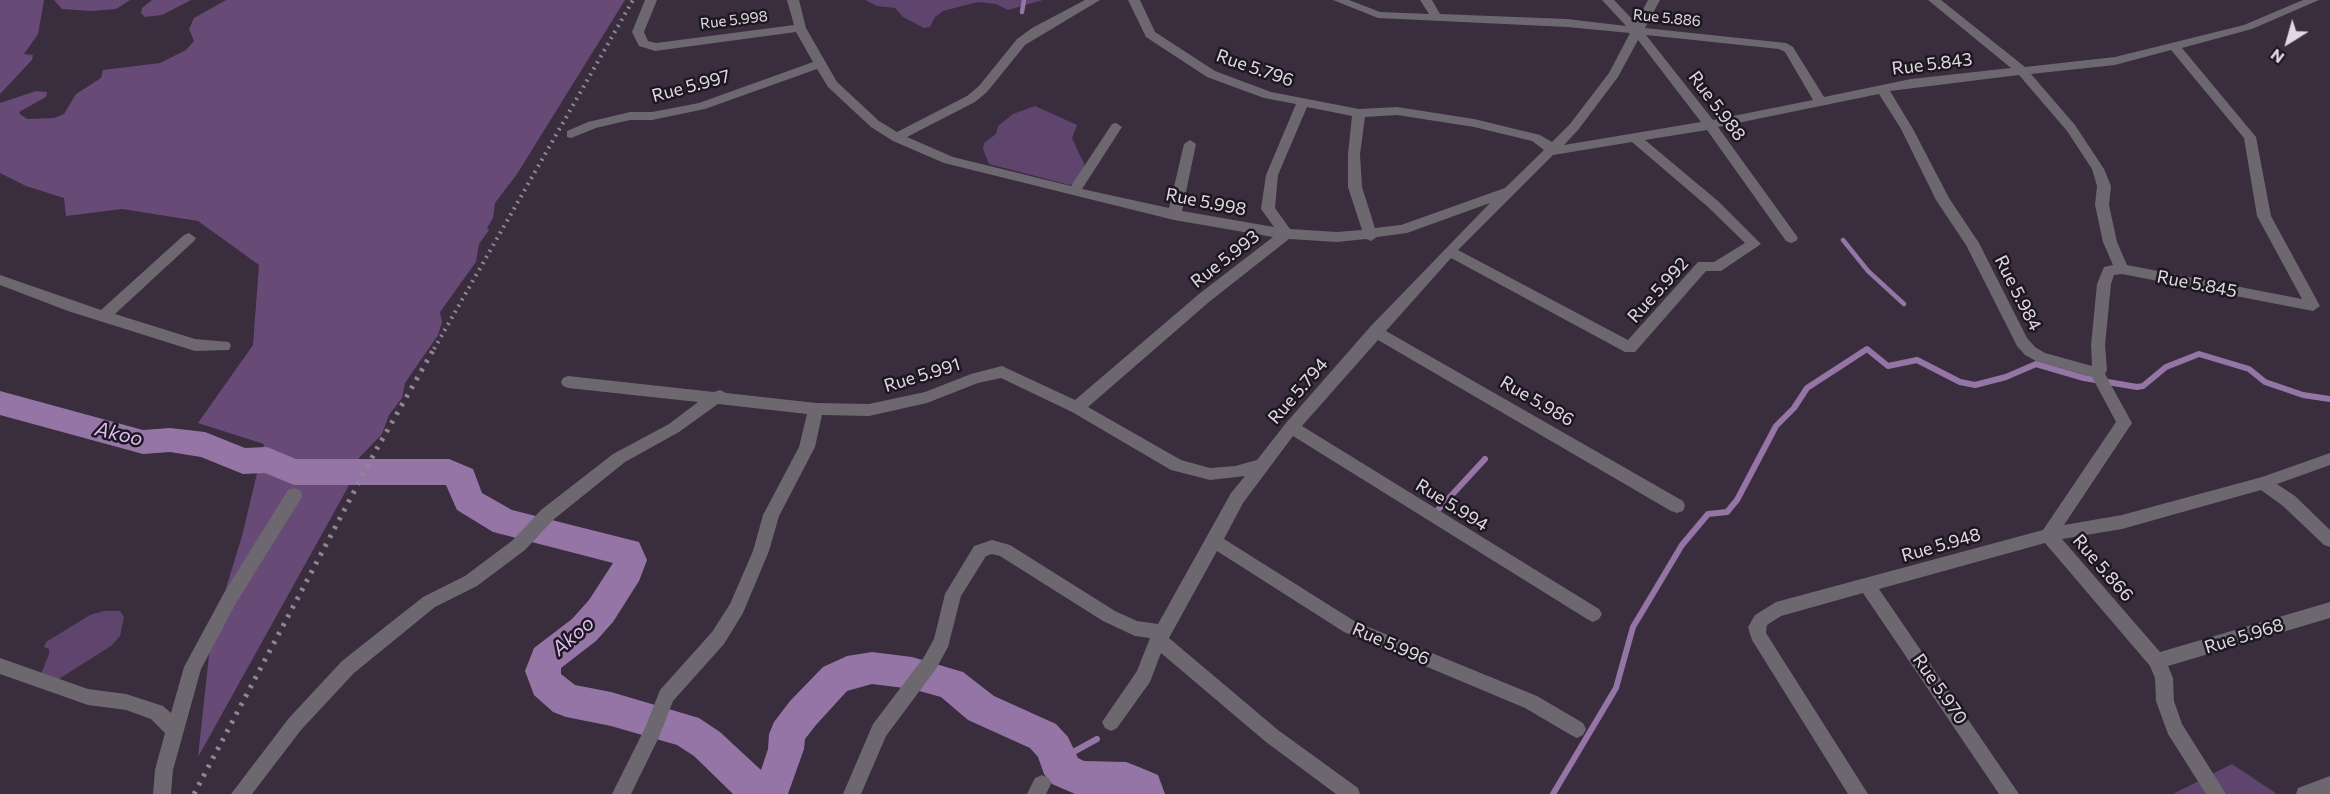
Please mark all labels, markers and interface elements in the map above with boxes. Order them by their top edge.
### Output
street label: Rue 5.886 [1632,5,1702,31]
street label: Rue 5.998 [699,7,769,33]
north arrow [2258,12,2318,72]
street label: Rue 5.796 [1213,45,1297,91]
text: N [2266,46,2287,68]
street label: Rue 5.843 [1891,48,1973,80]
street label: Rue 5.997 [649,65,733,107]
street label: Rue 5.988 [1684,67,1750,145]
street label: Rue 5.998 [1164,184,1248,220]
street label: Rue 5.993 [1186,226,1264,292]
street label: Rue 5.984 [1990,252,2046,334]
street label: Rue 5.992 [1623,253,1693,327]
street label: Rue 5.845 [2155,266,2239,302]
street label: Rue 5.991 [881,353,963,397]
street label: Rue 5.794 [1264,354,1332,428]
street label: Rue 5.986 [1496,371,1578,431]
water label: Akoo [93,417,145,451]
street label: Rue 5.994 [1412,474,1492,536]
street label: Rue 5.948 [1899,523,1983,567]
street label: Rue 5.866 [2068,530,2138,606]
water label: Akoo [547,611,599,661]
street label: Rue 5.968 [2202,614,2286,658]
street label: Rue 5.996 [1349,618,1433,670]
street label: Rue 5.970 [1908,650,1972,728]

